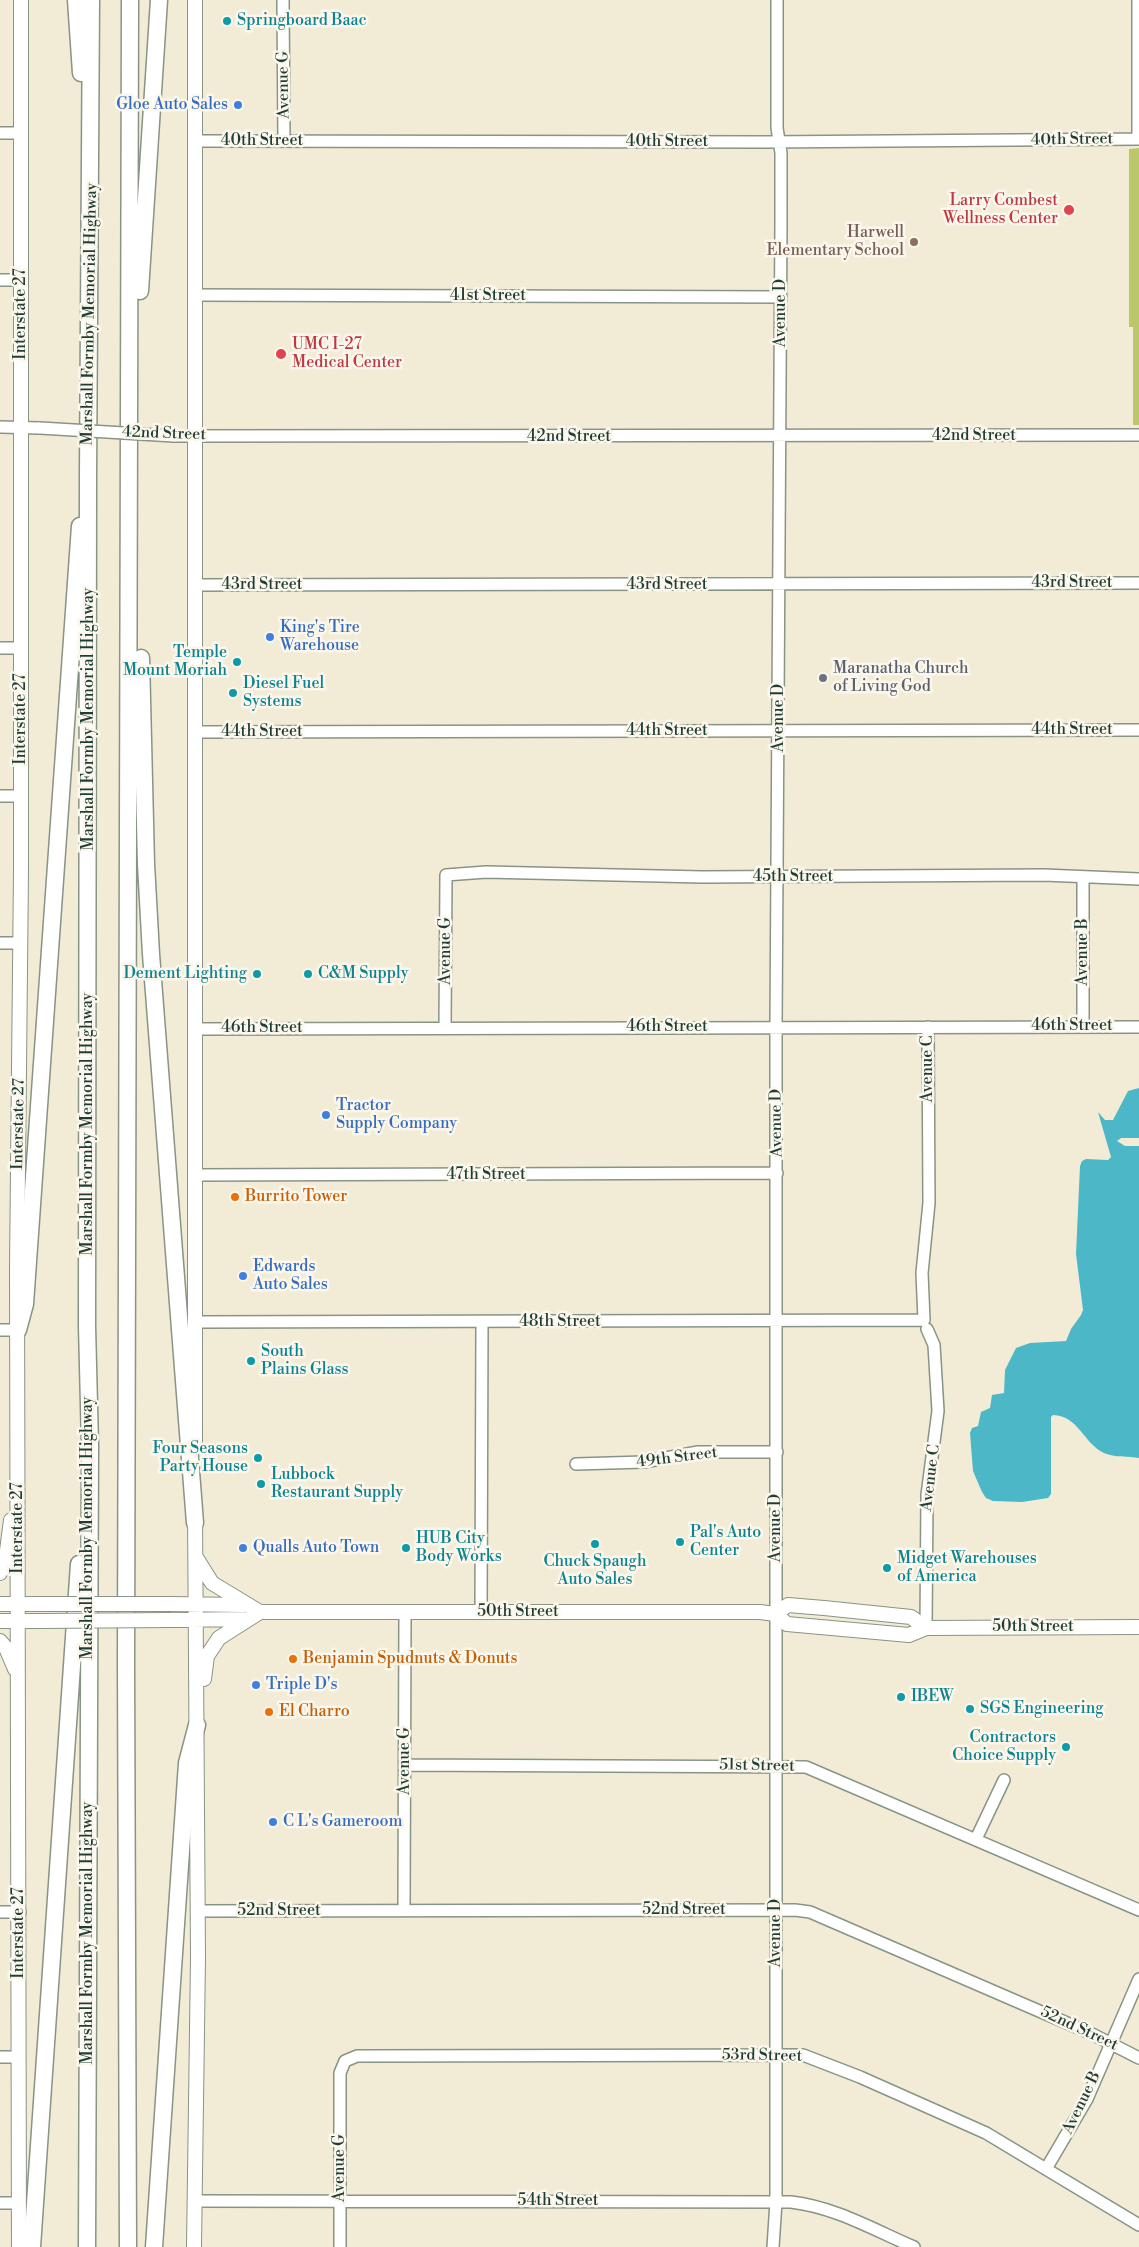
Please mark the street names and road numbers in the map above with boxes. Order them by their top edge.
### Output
street label: Avenue G [274,51,294,119]
street label: 40th Street [1031,130,1113,150]
street label: 40th Street [221,131,303,151]
street label: 40th Street [626,132,708,152]
street label: Marshall Formby Memorial Highway [78,182,102,446]
street label: Interstate 27 [11,268,31,360]
street label: Avenue D [771,279,791,347]
street label: 41st Street [450,286,526,306]
street label: 42nd Street [122,423,206,445]
street label: 42nd Street [932,426,1016,446]
street label: 42nd Street [527,427,611,447]
street label: 43rd Street [1032,573,1112,593]
street label: 43rd Street [222,575,302,595]
street label: 43rd Street [627,575,707,595]
street label: Marshall Formby Memorial Highway [79,588,99,850]
street label: Interstate 27 [11,673,31,765]
street label: Avenue D [769,684,789,752]
street label: 44th Street [1031,720,1113,740]
street label: 44th Street [626,721,708,741]
street label: 44th Street [221,722,303,742]
street label: 45th Street [753,867,833,887]
street label: Avenue G [436,917,456,985]
street label: Avenue B [1073,918,1093,986]
street label: Marshall Formby Memorial Highway [78,993,98,1255]
street label: 46th Street [1031,1016,1113,1036]
street label: 46th Street [626,1017,708,1037]
street label: 46th Street [221,1018,303,1038]
street label: Avenue C [918,1035,938,1103]
street label: Interstate 27 [9,1078,29,1170]
street label: Avenue D [767,1089,787,1157]
street label: 47th Street [446,1165,526,1185]
street label: 48th Street [519,1312,601,1332]
street label: Marshall Formby Memorial Highway [78,1397,98,1659]
street label: 49th Street [635,1444,719,1472]
street label: Avenue C [917,1444,945,1512]
street label: Interstate 27 [8,1482,28,1574]
street label: Avenue D [766,1494,786,1562]
street label: 50th Street [477,1602,559,1622]
street label: 50th Street [992,1617,1074,1637]
street label: Avenue G [395,1727,415,1795]
street label: 51st Street [719,1756,795,1776]
street label: Marshall Formby Memorial Highway [78,1802,98,2064]
street label: Interstate 27 [9,1887,29,1979]
street label: Avenue D [766,1899,786,1967]
street label: 52nd Street [642,1900,726,1920]
street label: 52nd Street [237,1901,321,1921]
street label: 52nd Street [1037,2003,1121,2055]
street label: 53rd Street [722,2046,802,2066]
street label: Avenue B [1059,2069,1105,2137]
street label: Avenue G [330,2134,350,2202]
street label: 54th Street [518,2191,598,2211]

